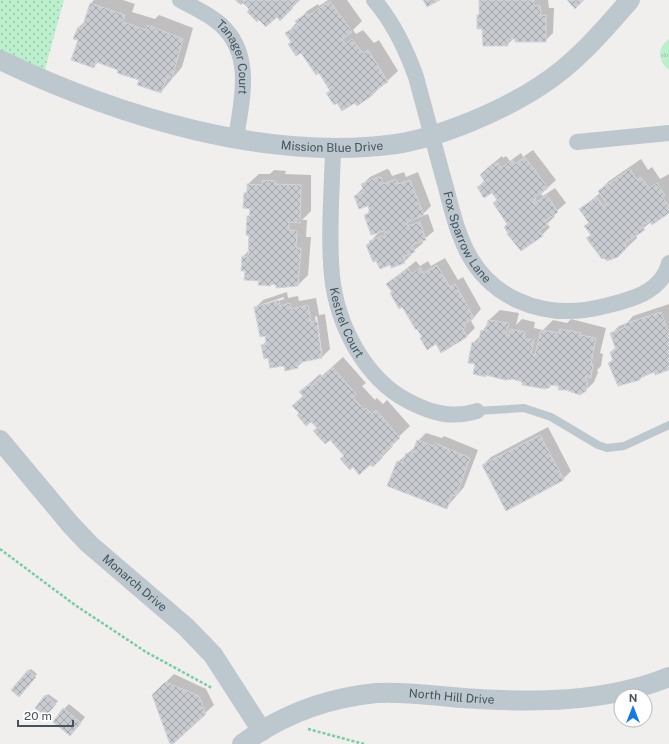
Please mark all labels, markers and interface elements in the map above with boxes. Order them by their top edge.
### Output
street label: Tanager Court [213,17,250,95]
street label: Mission Blue Drive [280,138,384,155]
street label: Fox Sparrow Lane [440,190,494,286]
street label: Kestrel Court [327,286,367,361]
street label: Monarch Drive [99,552,170,615]
street label: North Hill Drive [408,686,495,707]
north arrow [613,688,653,728]
text: N [629,692,637,704]
scale bar [18,702,73,728]
text: 20 m [24,709,52,723]

